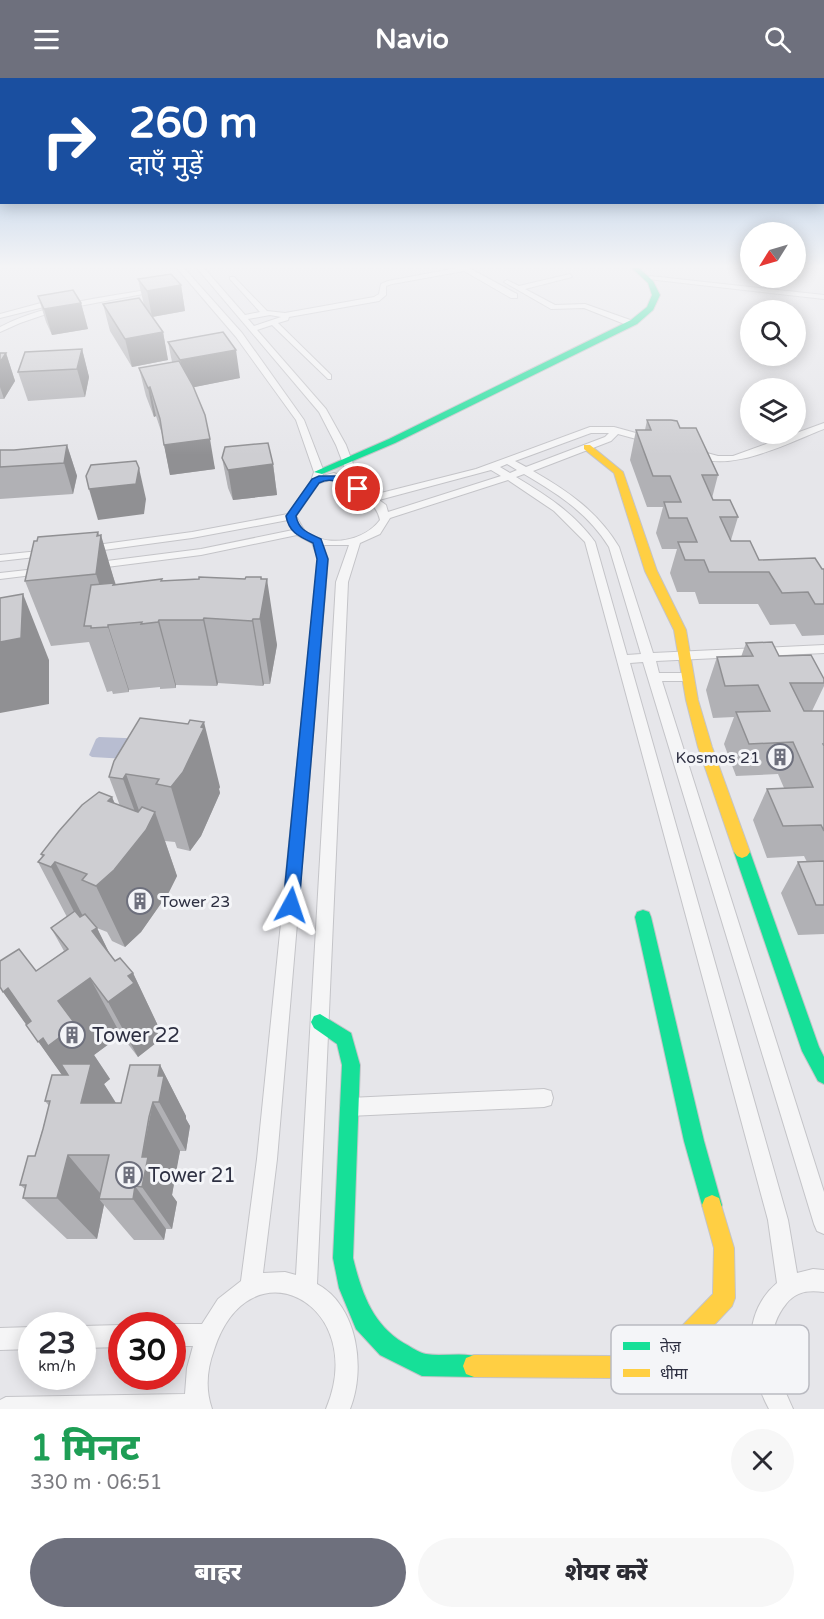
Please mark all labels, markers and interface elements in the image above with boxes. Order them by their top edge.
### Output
icon: menu [30,23,63,56]
text: Navio [375,23,449,56]
icon: search [761,23,794,56]
text: 260 m [129,98,258,149]
icon: right [30,102,108,180]
text: दाएँ मुड़ें [129,149,203,182]
north arrow [740,222,806,288]
map controls [740,222,806,444]
button: search [740,300,806,366]
button: layers [740,378,806,444]
pin [332,463,383,514]
icon: arrive [341,472,374,505]
building icon: Kosmos 21 [765,742,795,772]
place label: Kosmos 21 [676,748,760,768]
position arrow [259,873,323,937]
building icon: Tower 23 [125,886,155,916]
place label: Tower 23 [160,892,230,912]
building icon: Tower 22 [57,1020,87,1050]
place label: Tower 22 [92,1024,180,1048]
building icon: Tower 21 [114,1160,144,1190]
place label: Tower 21 [148,1164,236,1188]
speed limit sign: 30 [108,1312,186,1390]
text: 23 [38,1325,76,1362]
legend [611,1325,809,1394]
text: तेज़ [660,1337,682,1357]
text: km/h [38,1357,76,1375]
text: धीमा [660,1364,689,1384]
text: 1 मिनट [30,1427,139,1470]
button: close [731,1429,794,1492]
text: 330 m · 06:51 [30,1471,162,1495]
button: बाहर [30,1538,406,1607]
button: शेयर करें [418,1538,794,1607]

